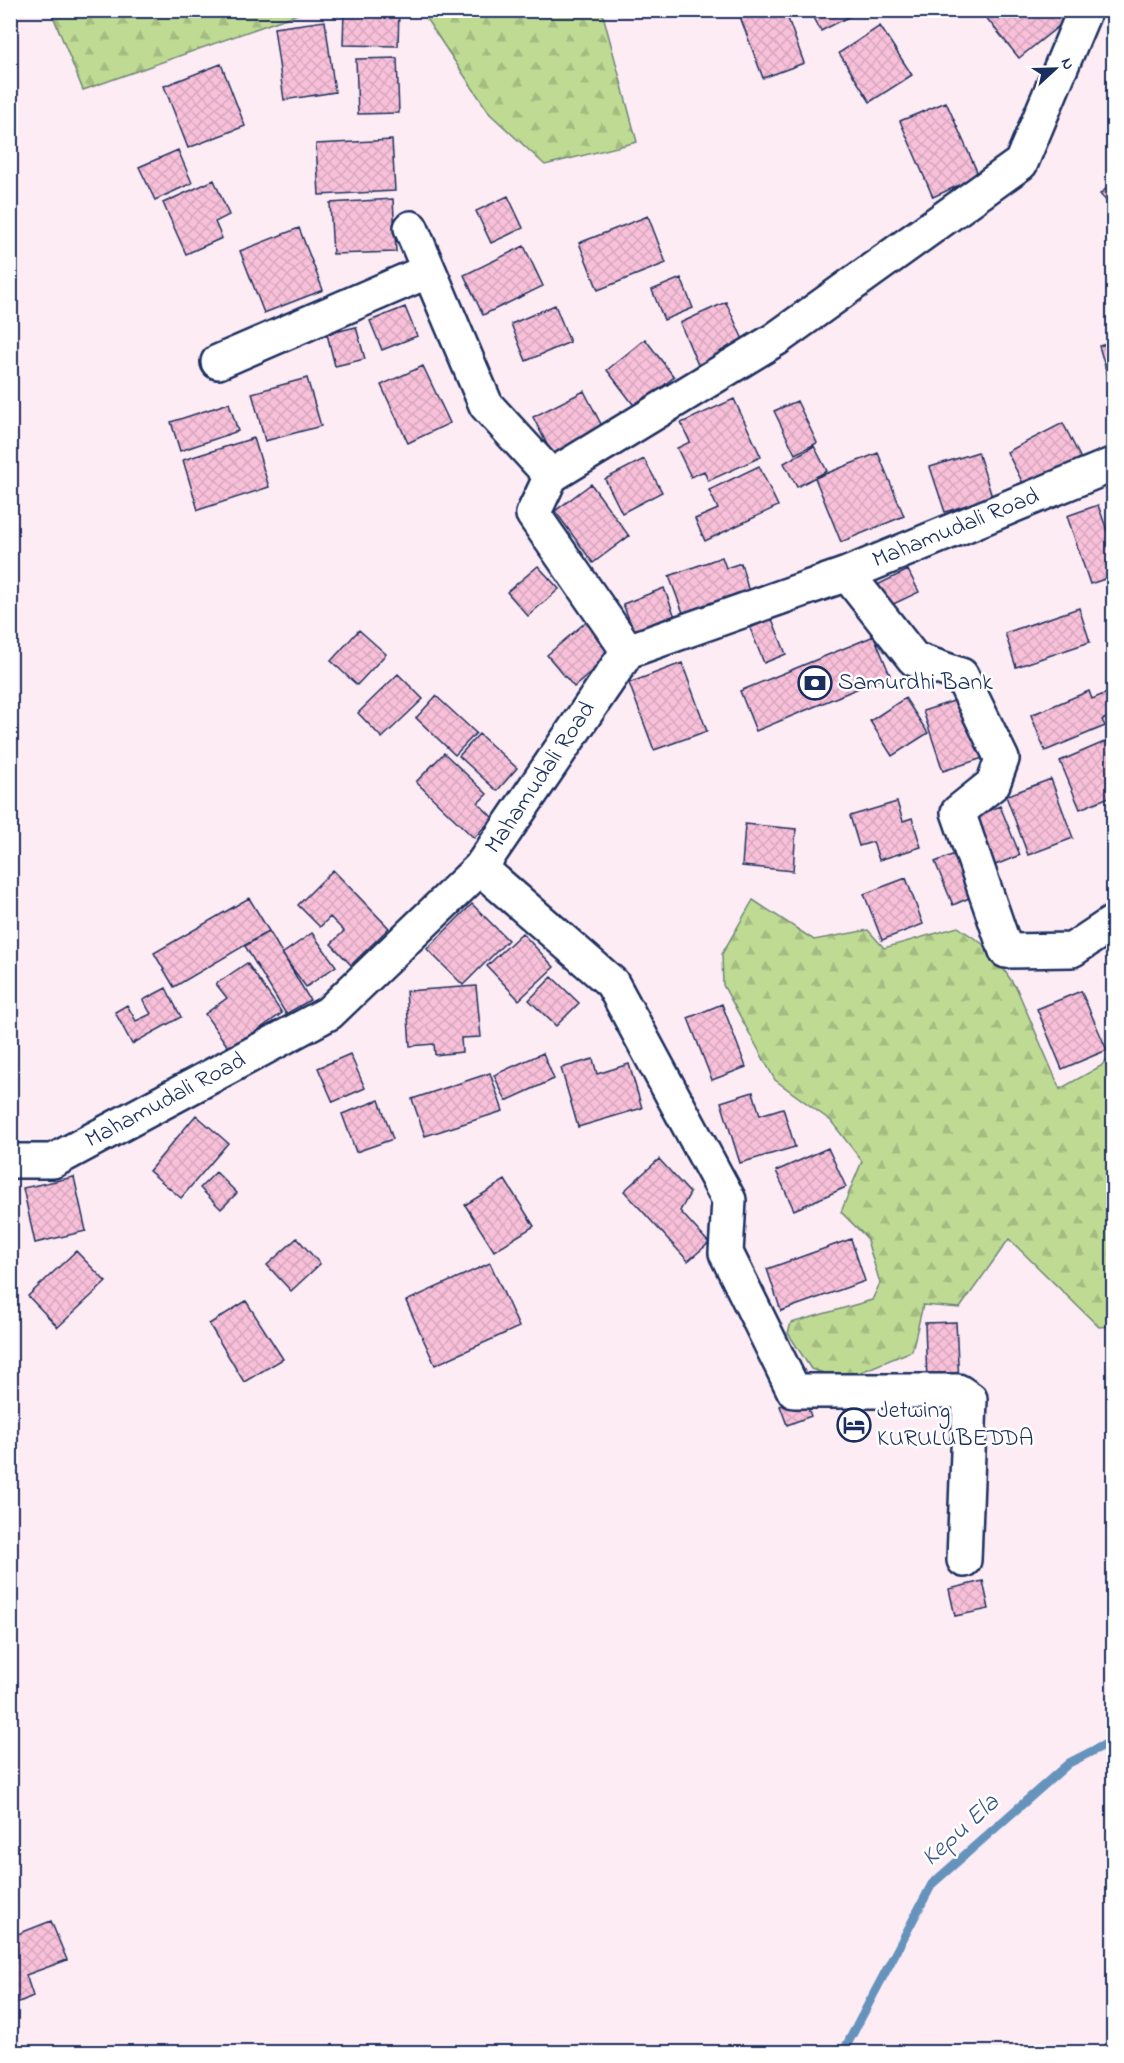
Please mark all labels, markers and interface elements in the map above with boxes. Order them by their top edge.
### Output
north arrow [1025,39,1085,99]
text: N [1054,55,1080,74]
street label: Mahamudali Road [867,479,1045,578]
bank icon: Samurdhi Bank [797,665,833,701]
place label: Samurdhi Bank [838,666,993,701]
street label: Mahamudali Road [477,694,605,861]
street label: Mahamudali Road [80,1044,253,1158]
place label: Jetwing KURULUBEDDA [877,1394,1034,1457]
hotel icon: Jetwing KURULUBEDDA [836,1407,872,1443]
water label: Kepu Ela [913,1785,1009,1877]

